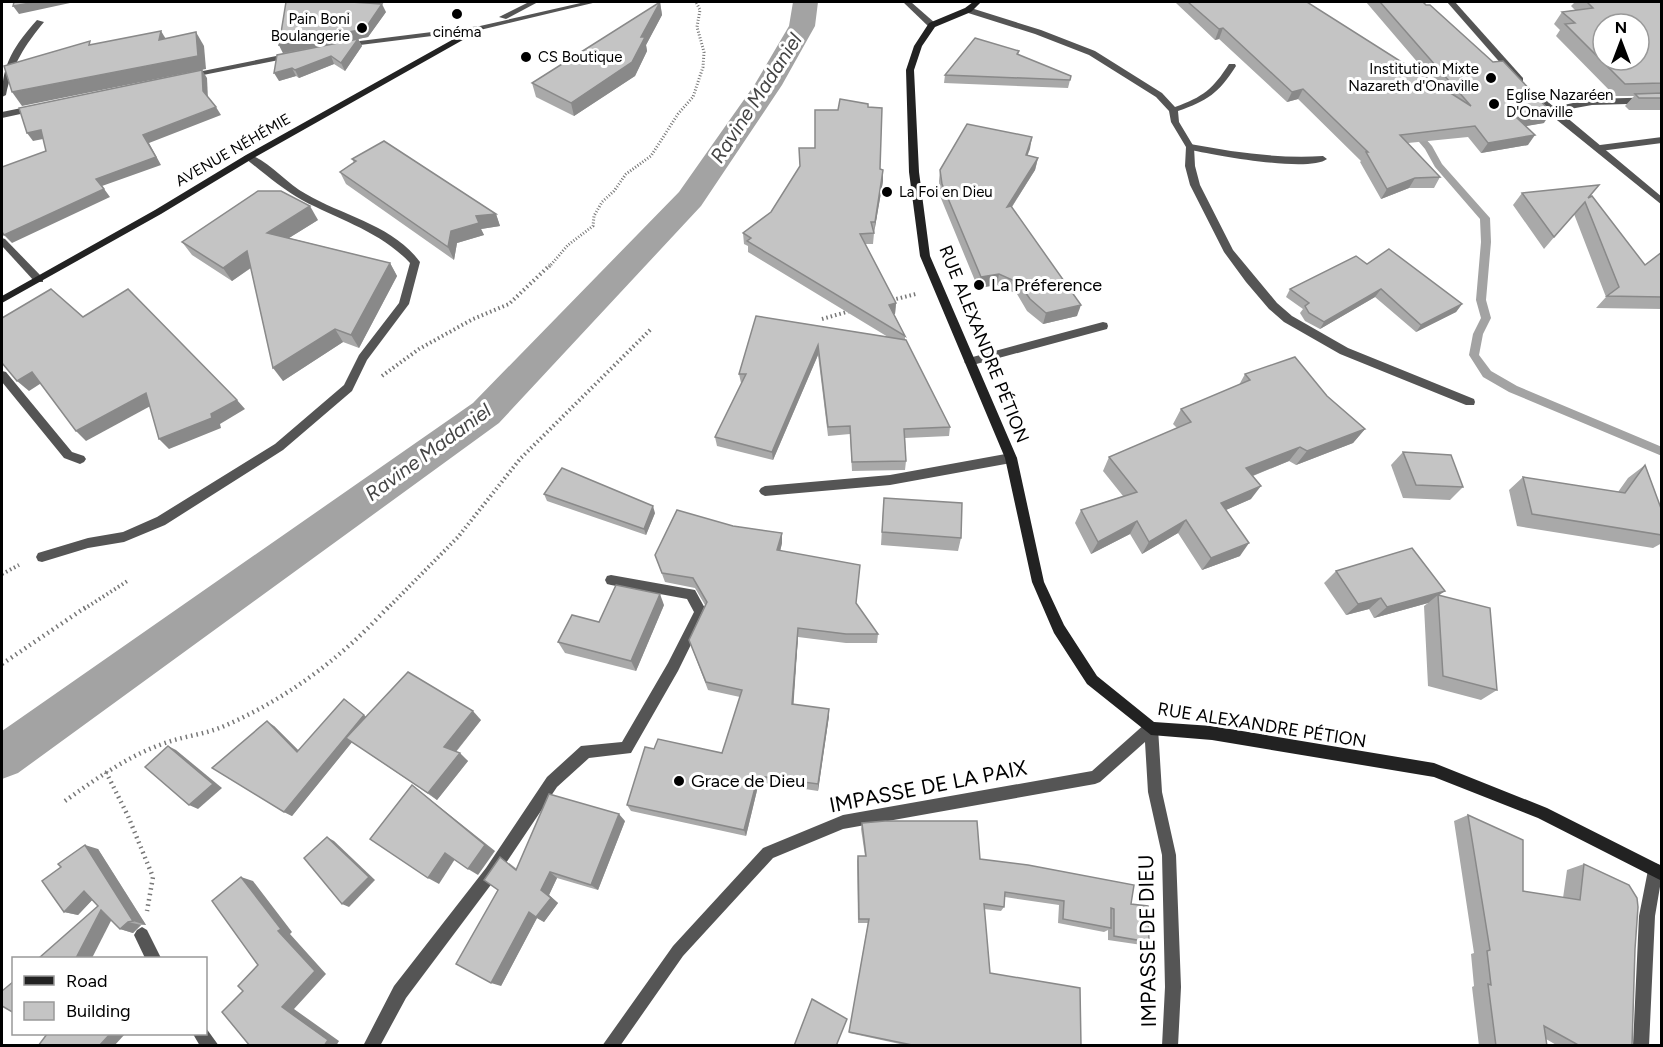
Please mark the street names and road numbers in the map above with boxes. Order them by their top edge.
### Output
street label: AVENUE NÉHÉMIE [172,110,294,190]
street label: RUE ALEXANDRE PÉTION [934,242,1034,446]
street label: RUE ALEXANDRE PÉTION [1156,698,1368,752]
street label: IMPASSE DE LA PAIX [827,755,1029,817]
street label: IMPASSE DE DIEU [1133,854,1161,1028]

